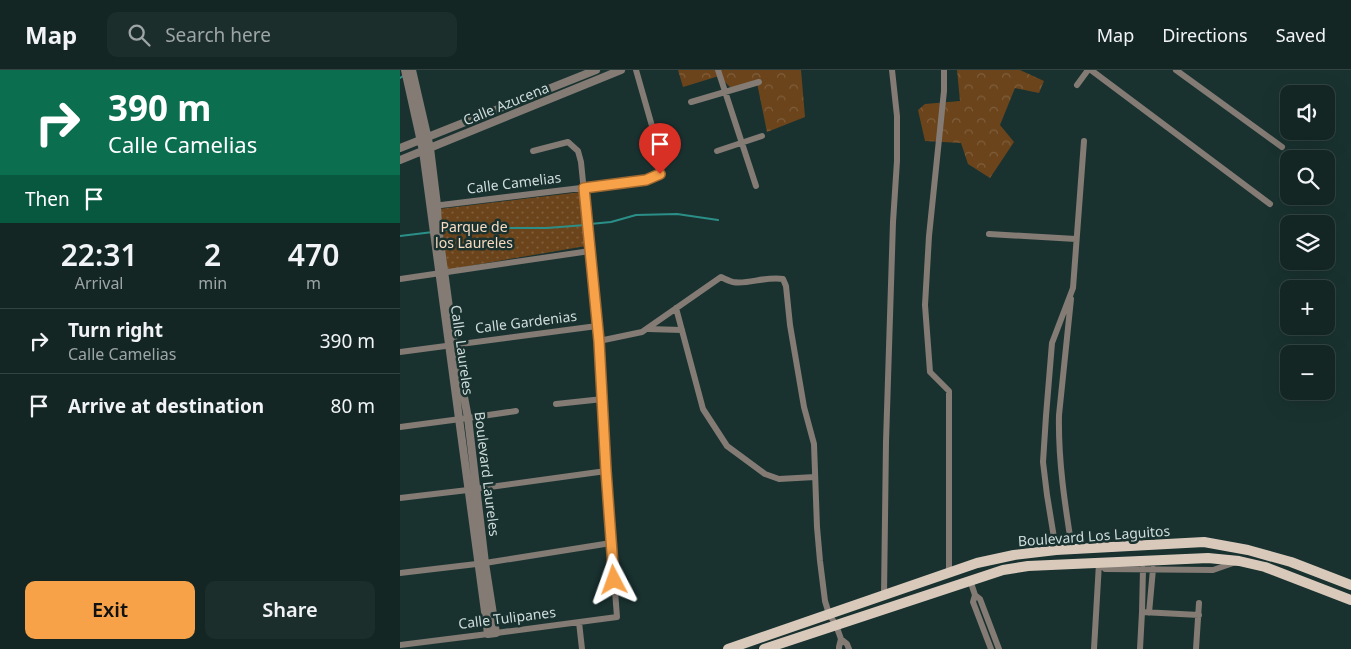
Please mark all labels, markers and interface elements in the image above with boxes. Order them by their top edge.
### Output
search box [107,12,457,57]
text: Map [25,18,77,51]
icon: search [125,21,153,49]
text: Search here [165,22,271,48]
text: Map [1097,23,1134,47]
text: Directions [1162,23,1248,47]
text: Saved [1276,23,1326,47]
street label: Calle Azucena [460,78,551,129]
text: 390 m [108,84,211,131]
map controls [1280,85,1335,400]
button: sound [1280,85,1335,140]
icon: right [25,90,90,155]
pin [639,123,681,174]
text: Calle Camelias [108,129,257,159]
icon: arrive [646,130,674,158]
button: search [1280,150,1335,205]
street label: Calle Camelias [466,167,562,198]
icon: arrive [80,185,108,213]
text: Then [25,186,70,212]
button: layers [1280,215,1335,270]
park label: Parque de los Laureles [435,217,513,252]
text: 22:31 [61,234,138,275]
text: 2 [204,234,221,275]
text: 470 [288,234,339,275]
text: Arrival [75,272,124,294]
text: min [198,272,227,294]
text: m [306,272,321,294]
button: + [1280,280,1335,335]
street label: Calle Laureles [447,304,478,397]
street label: Calle Gardenias [474,306,578,337]
text: Turn right [68,317,163,343]
icon: right [25,327,53,355]
text: 390 m [320,328,375,354]
text: Calle Camelias [68,343,177,365]
button: − [1280,345,1335,400]
icon: arrive [25,392,53,420]
text: Arrive at destination [68,393,264,419]
text: 80 m [331,393,375,419]
street label: Boulevard Laureles [470,410,505,538]
street label: Boulevard Los Laguitos [1017,521,1171,550]
position arrow [587,553,639,605]
button: Exit [25,581,195,639]
button: Share [205,581,375,639]
street label: Calle Tulipanes [457,602,557,633]

